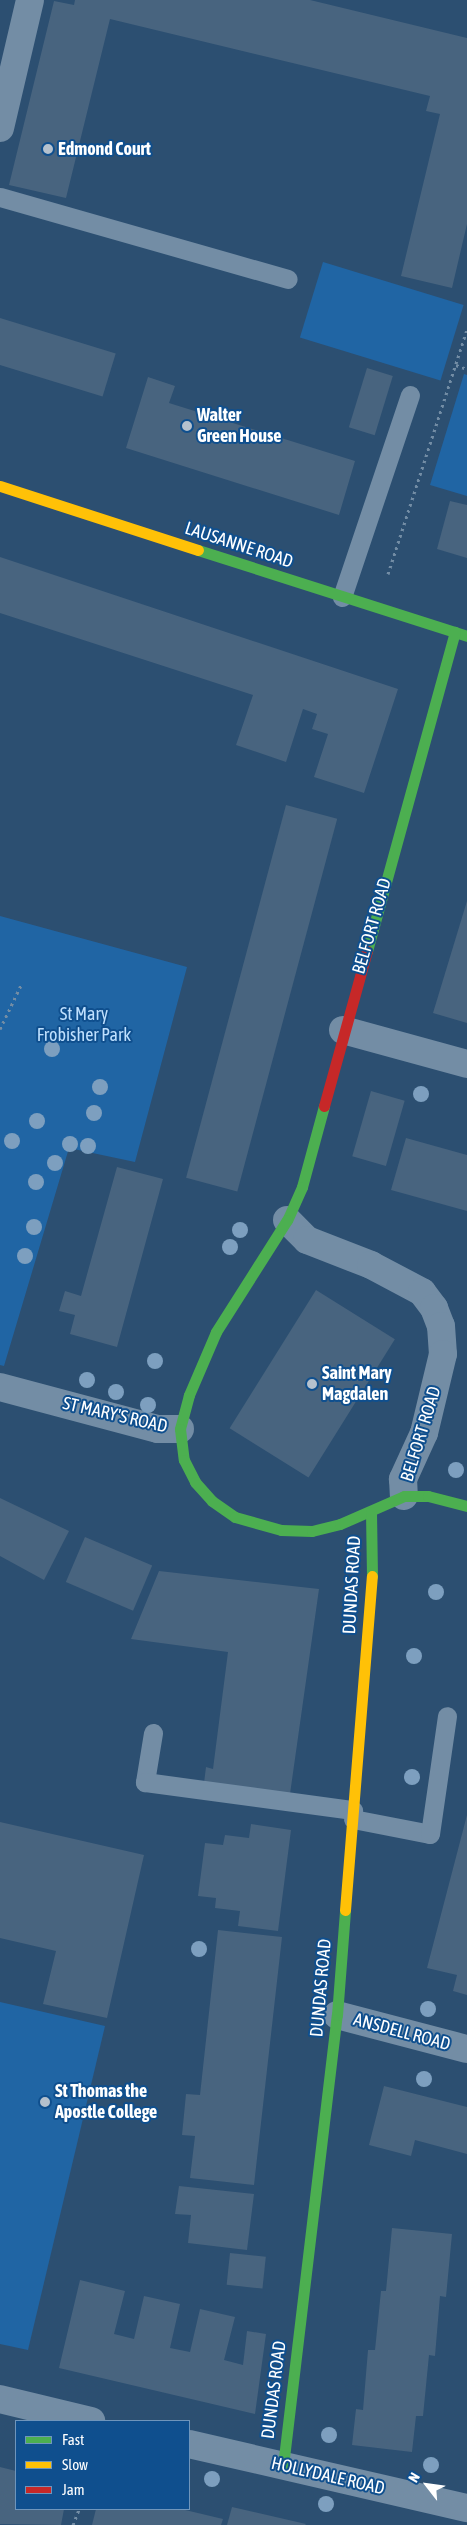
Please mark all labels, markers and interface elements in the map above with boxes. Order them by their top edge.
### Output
place label: Edmond Court [58,138,151,160]
marker: Edmond Court [42,143,54,155]
place label: Walter Green House [197,405,281,448]
marker: Walter Green House [181,420,193,432]
street label: LAUSANNE ROAD [182,517,296,573]
street label: BELFORT ROAD [348,876,396,976]
park label: St Mary Frobisher Park [37,1004,131,1046]
place label: Saint Mary Magdalen [322,1363,392,1406]
marker: Saint Mary Magdalen [306,1378,318,1390]
street label: BELFORT ROAD [396,1384,446,1484]
street label: ST MARY'S ROAD [61,1392,169,1438]
street label: DUNDAS ROAD [339,1535,365,1635]
street label: DUNDAS ROAD [306,1938,336,2038]
street label: ANSDELL ROAD [351,2009,453,2055]
place label: St Thomas the Apostle College [55,2081,157,2124]
marker: St Thomas the Apostle College [39,2096,51,2108]
street label: DUNDAS ROAD [257,2340,291,2440]
legend [15,2420,190,2510]
text: Fast [62,2431,84,2448]
street label: HOLLYDALE ROAD [269,2452,387,2500]
text: Slow [62,2456,88,2473]
north arrow [402,2460,452,2510]
text: N [405,2470,423,2485]
text: Jam [62,2481,85,2498]

